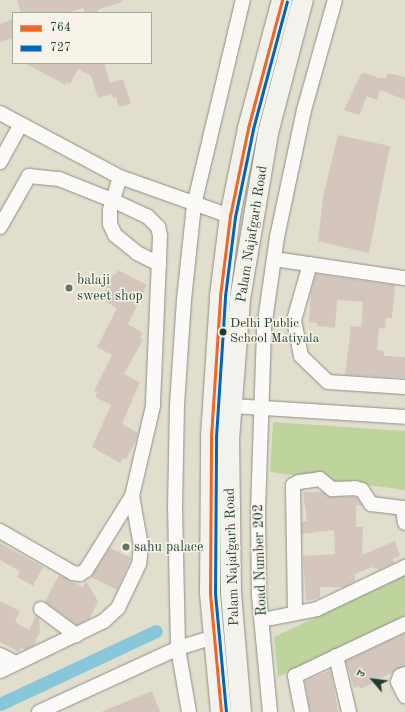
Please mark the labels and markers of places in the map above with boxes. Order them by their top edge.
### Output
place label: balaji sweet shop [77,272,143,304]
marker: balaji sweet shop [64,283,74,293]
place label: Delhi Public School Matiyala [230,317,319,348]
marker: Delhi Public School Matiyala [218,327,228,337]
place label: sahu palace [134,539,203,555]
marker: sahu palace [121,542,131,552]

